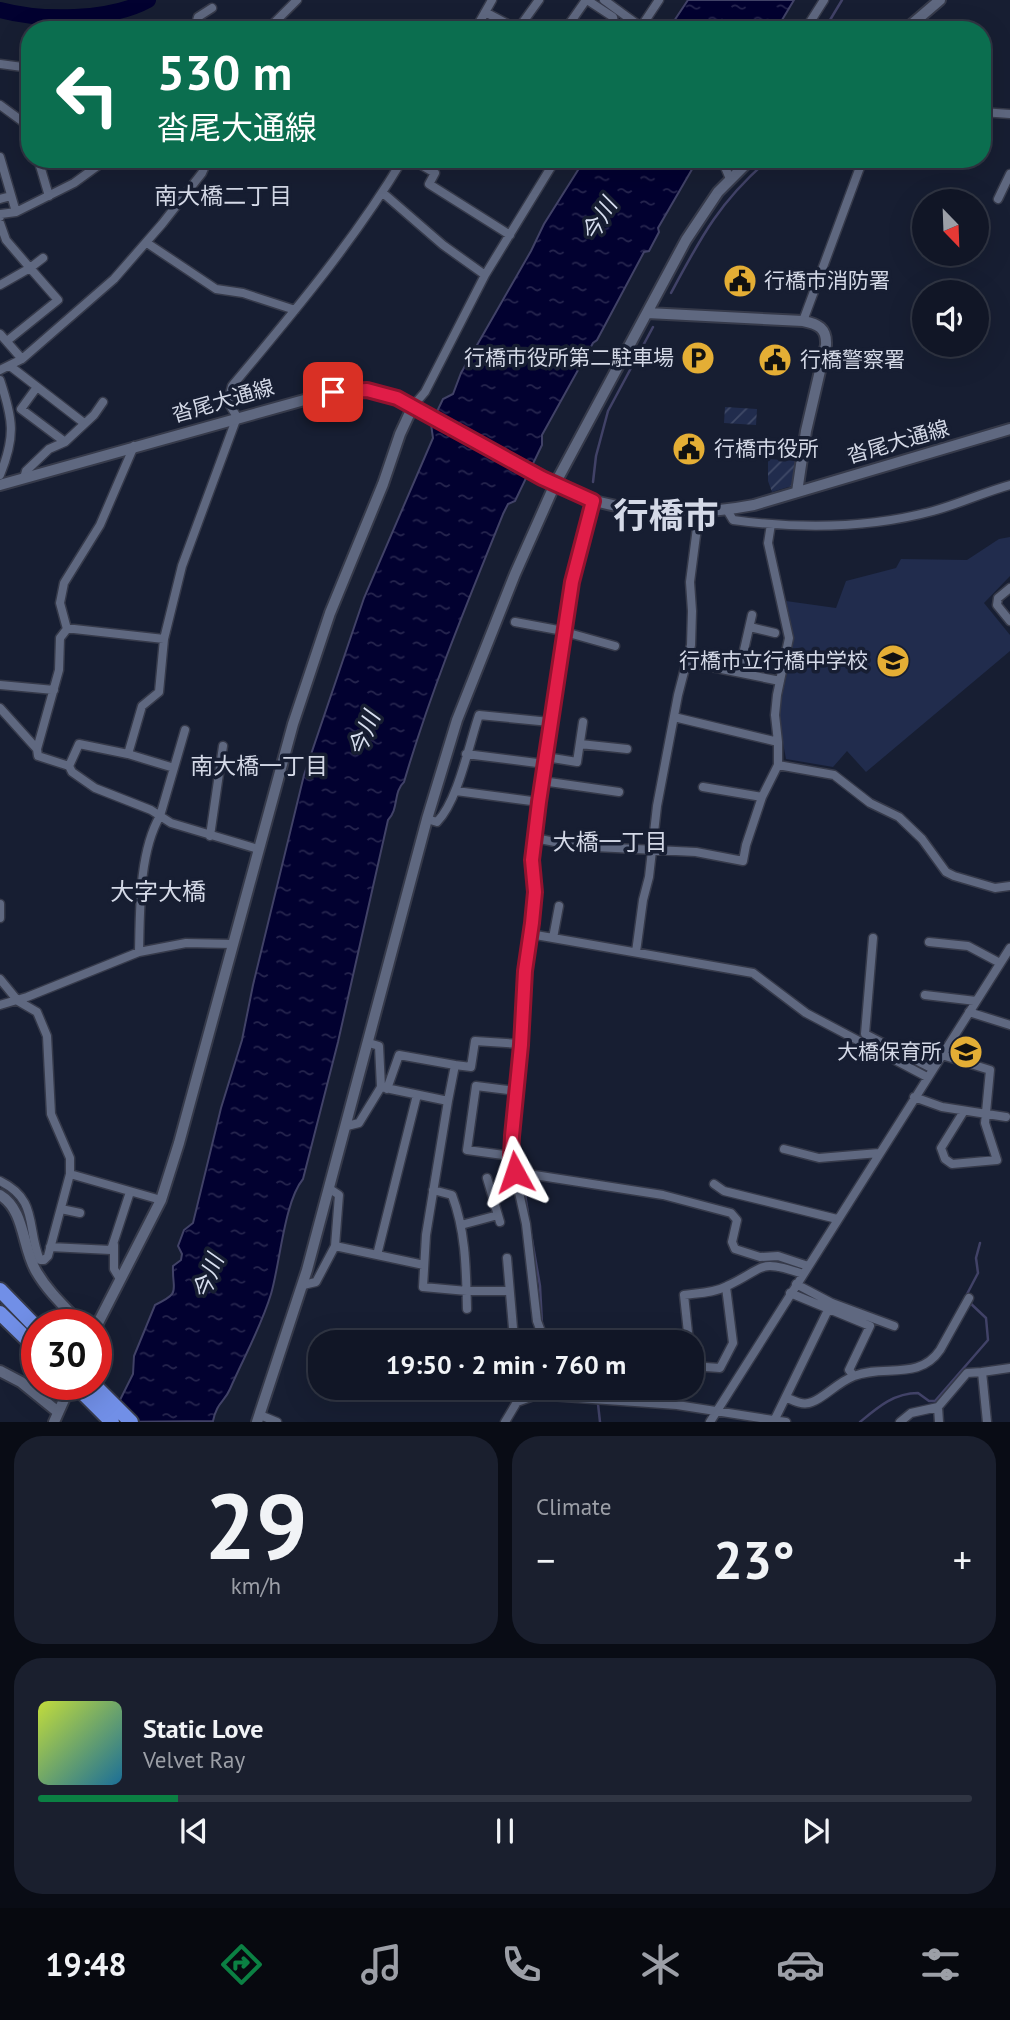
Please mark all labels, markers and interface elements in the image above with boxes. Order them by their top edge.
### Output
text: 530 m [157,40,292,104]
icon: left [42,49,133,140]
text: 沓尾大通線 [157,106,317,148]
district label: 南大橋二丁目 [154,181,292,210]
north arrow [912,189,989,266]
map controls [912,189,989,357]
water label: 今川 [574,190,624,247]
public building icon: 行橋市消防署 [721,262,759,300]
place label: 行橋市消防署 [764,267,890,294]
button: sound [912,280,989,357]
parking icon: 行橋市役所第二駐車場 [679,339,717,377]
public building icon: 行橋警察署 [756,341,794,379]
place label: 行橋市役所第二駐車場 [464,344,674,371]
place label: 行橋警察署 [800,346,905,373]
pin [303,362,363,422]
street label: 沓尾大通線 [169,373,277,428]
icon: arrive [314,373,352,411]
street label: 沓尾大通線 [844,414,952,469]
public building icon: 行橋市役所 [670,430,708,468]
place label: 行橋市役所 [714,435,819,462]
district label: 行橋市 [613,492,719,538]
school or university icon: 行橋市立行橋中学校 [874,642,912,680]
place label: 行橋市立行橋中学校 [679,647,868,674]
water label: 今川 [341,704,387,761]
district label: 南大橋一丁目 [190,751,328,780]
district label: 大橋一丁目 [553,827,668,856]
district label: 大字大橋 [110,876,206,907]
school or university icon: 大橋保育所 [947,1033,985,1071]
place label: 大橋保育所 [837,1038,942,1065]
position arrow [478,1135,552,1209]
water label: 今川 [186,1247,230,1303]
speed limit sign: 30 [21,1309,112,1400]
text: 19:50 · 2 min · 760 m [386,1348,626,1381]
text: 29 [204,1466,308,1584]
text: Climate [536,1492,611,1521]
text: 23° [713,1526,795,1593]
text: − [536,1535,555,1584]
text: + [953,1535,972,1584]
text: km/h [231,1571,281,1600]
text: Static Love [143,1712,264,1745]
text: Velvet Ray [143,1745,245,1774]
icon: previous [175,1812,213,1850]
icon: pause [486,1812,524,1850]
icon: next [797,1812,835,1850]
icon: directions [217,1940,266,1989]
icon: music [357,1940,406,1989]
icon: phone [497,1940,546,1989]
icon: climate [636,1940,685,1989]
icon: car [776,1940,825,1989]
icon: filters [916,1940,965,1989]
text: 19:48 [45,1943,127,1985]

